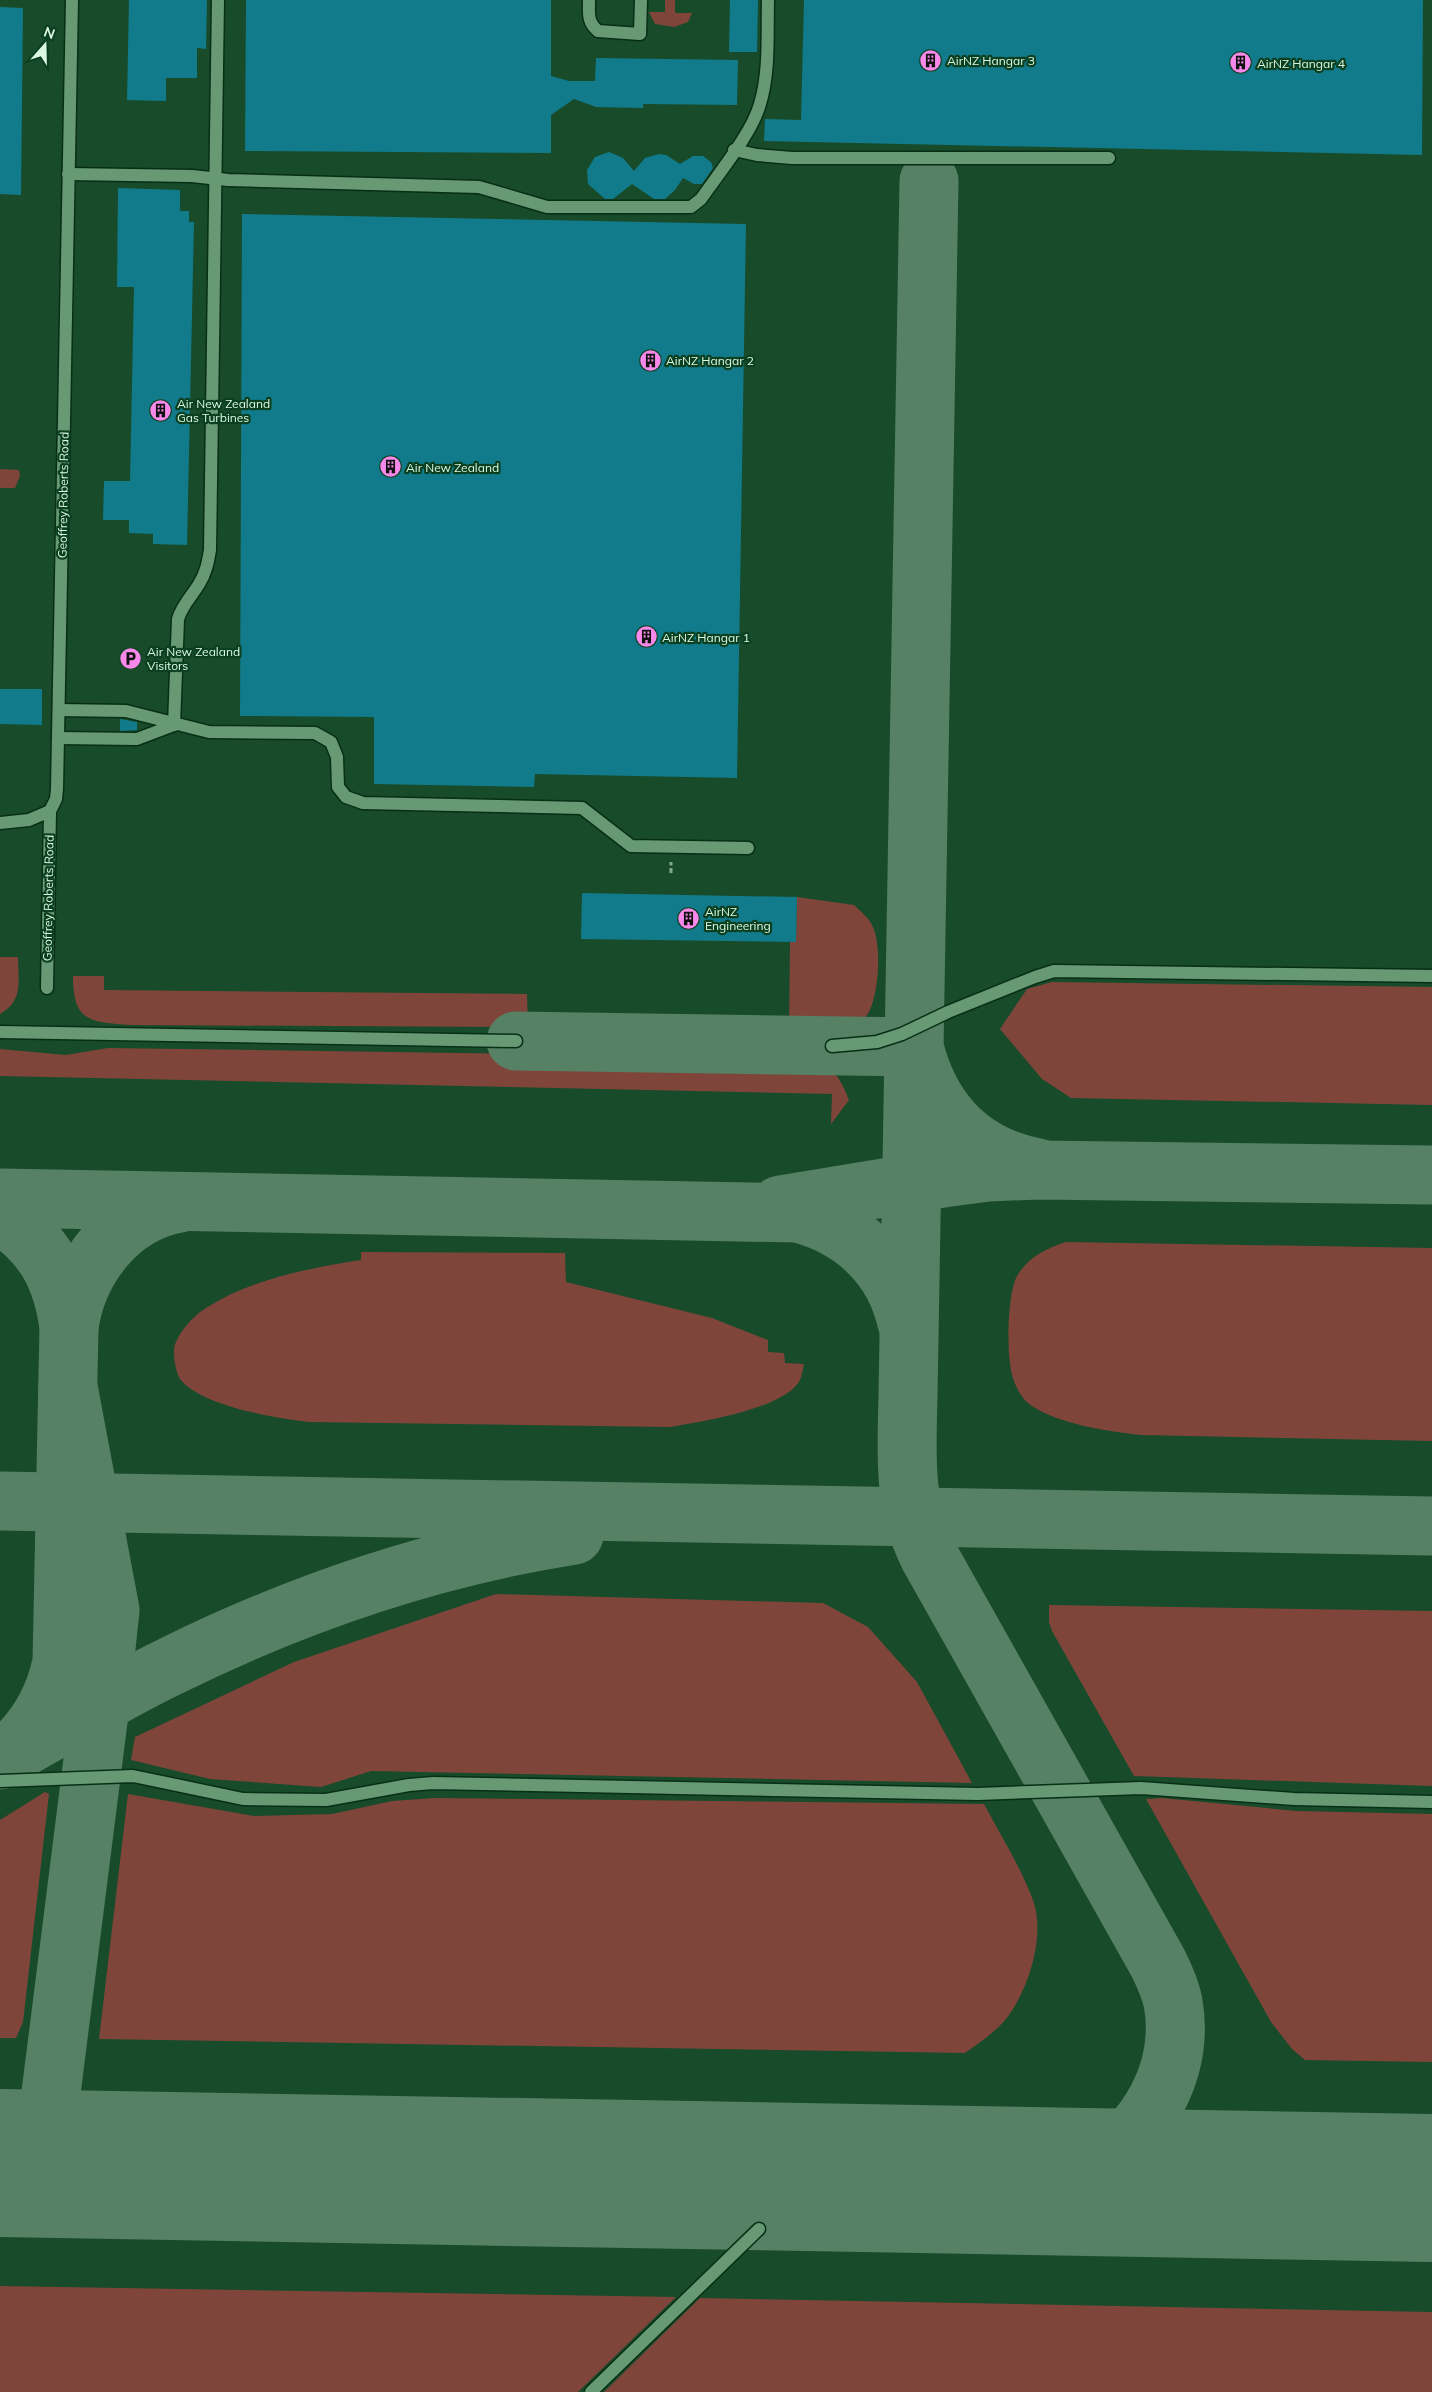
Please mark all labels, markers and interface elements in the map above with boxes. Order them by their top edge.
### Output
north arrow [20,20,70,70]
text: N [41,23,57,43]
building icon: AirNZ Hangar 3 [919,48,943,72]
building icon: AirNZ Hangar 4 [1229,51,1253,75]
place label: AirNZ Hangar 3 [947,53,1035,68]
place label: AirNZ Hangar 4 [1257,56,1345,71]
building icon: AirNZ Hangar 2 [638,348,662,372]
place label: AirNZ Hangar 2 [666,353,754,368]
place label: Air New Zealand Gas Turbines [177,396,270,425]
building icon: Air New Zealand Gas Turbines [149,398,173,422]
street label: Geoffrey Roberts Road [54,432,72,558]
building icon: Air New Zealand [378,455,402,479]
place label: Air New Zealand [406,460,499,475]
building icon: AirNZ Hangar 1 [634,625,658,649]
place label: AirNZ Hangar 1 [662,630,750,645]
place label: Air New Zealand Visitors [147,644,240,673]
parking icon: Air New Zealand Visitors [119,646,143,670]
street label: Geoffrey Roberts Road [39,835,57,961]
place label: AirNZ Engineering [705,904,771,933]
building icon: AirNZ Engineering [677,906,701,930]

